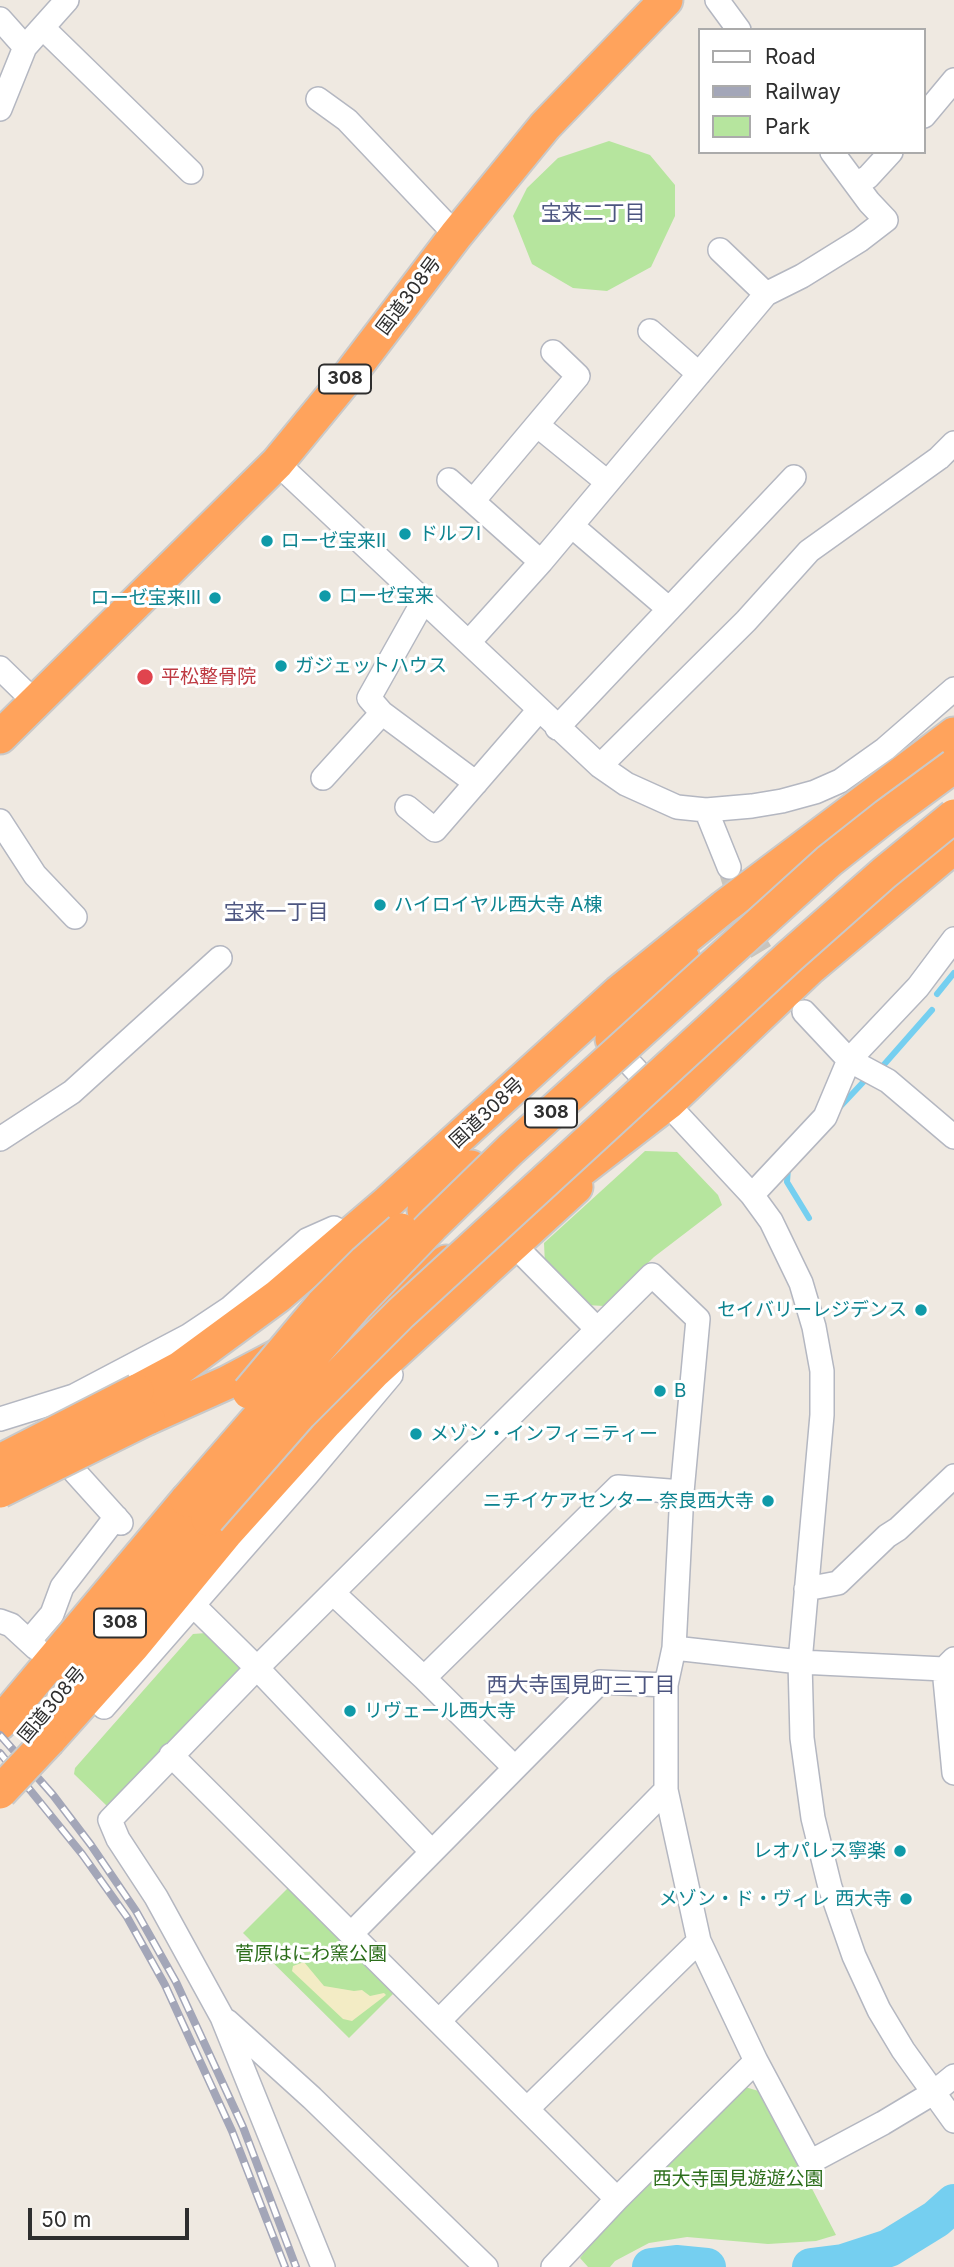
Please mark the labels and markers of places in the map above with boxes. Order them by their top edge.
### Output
place label: ドルフⅠ [419,523,481,545]
marker: ドルフⅠ [397,526,413,542]
place label: ローゼ宝来Ⅱ [281,530,386,552]
marker: ローゼ宝来Ⅱ [259,533,275,549]
place label: ローゼ宝来 [339,585,434,607]
place label: ローゼ宝来Ⅲ [91,587,201,609]
marker: ローゼ宝来 [317,588,333,604]
marker: ローゼ宝来Ⅲ [207,590,223,606]
place label: ガジェットハウス [295,655,447,677]
marker: ガジェットハウス [273,658,289,674]
place label: 平松整骨院 [161,666,256,688]
marker: 平松整骨院 [135,667,155,687]
place label: ハイロイヤル西大寺 A棟 [394,894,602,916]
marker: ハイロイヤル西大寺 A棟 [372,897,388,913]
place label: セイバリーレジデンス [717,1299,907,1321]
marker: セイバリーレジデンス [913,1302,929,1318]
place label: B [674,1380,686,1402]
marker: B [652,1383,668,1399]
place label: メゾン・インフィニティー [430,1423,658,1445]
marker: メゾン・インフィニティー [408,1426,424,1442]
place label: ニチイケアセンター 奈良西大寺 [483,1490,754,1512]
marker: ニチイケアセンター 奈良西大寺 [760,1493,776,1509]
place label: リヴェール西大寺 [364,1700,516,1722]
marker: リヴェール西大寺 [342,1703,358,1719]
place label: レオパレス寧楽 [753,1840,886,1862]
marker: レオパレス寧楽 [892,1843,908,1859]
place label: メゾン・ド・ヴィレ 西大寺 [659,1888,892,1910]
marker: メゾン・ド・ヴィレ 西大寺 [898,1891,914,1907]

